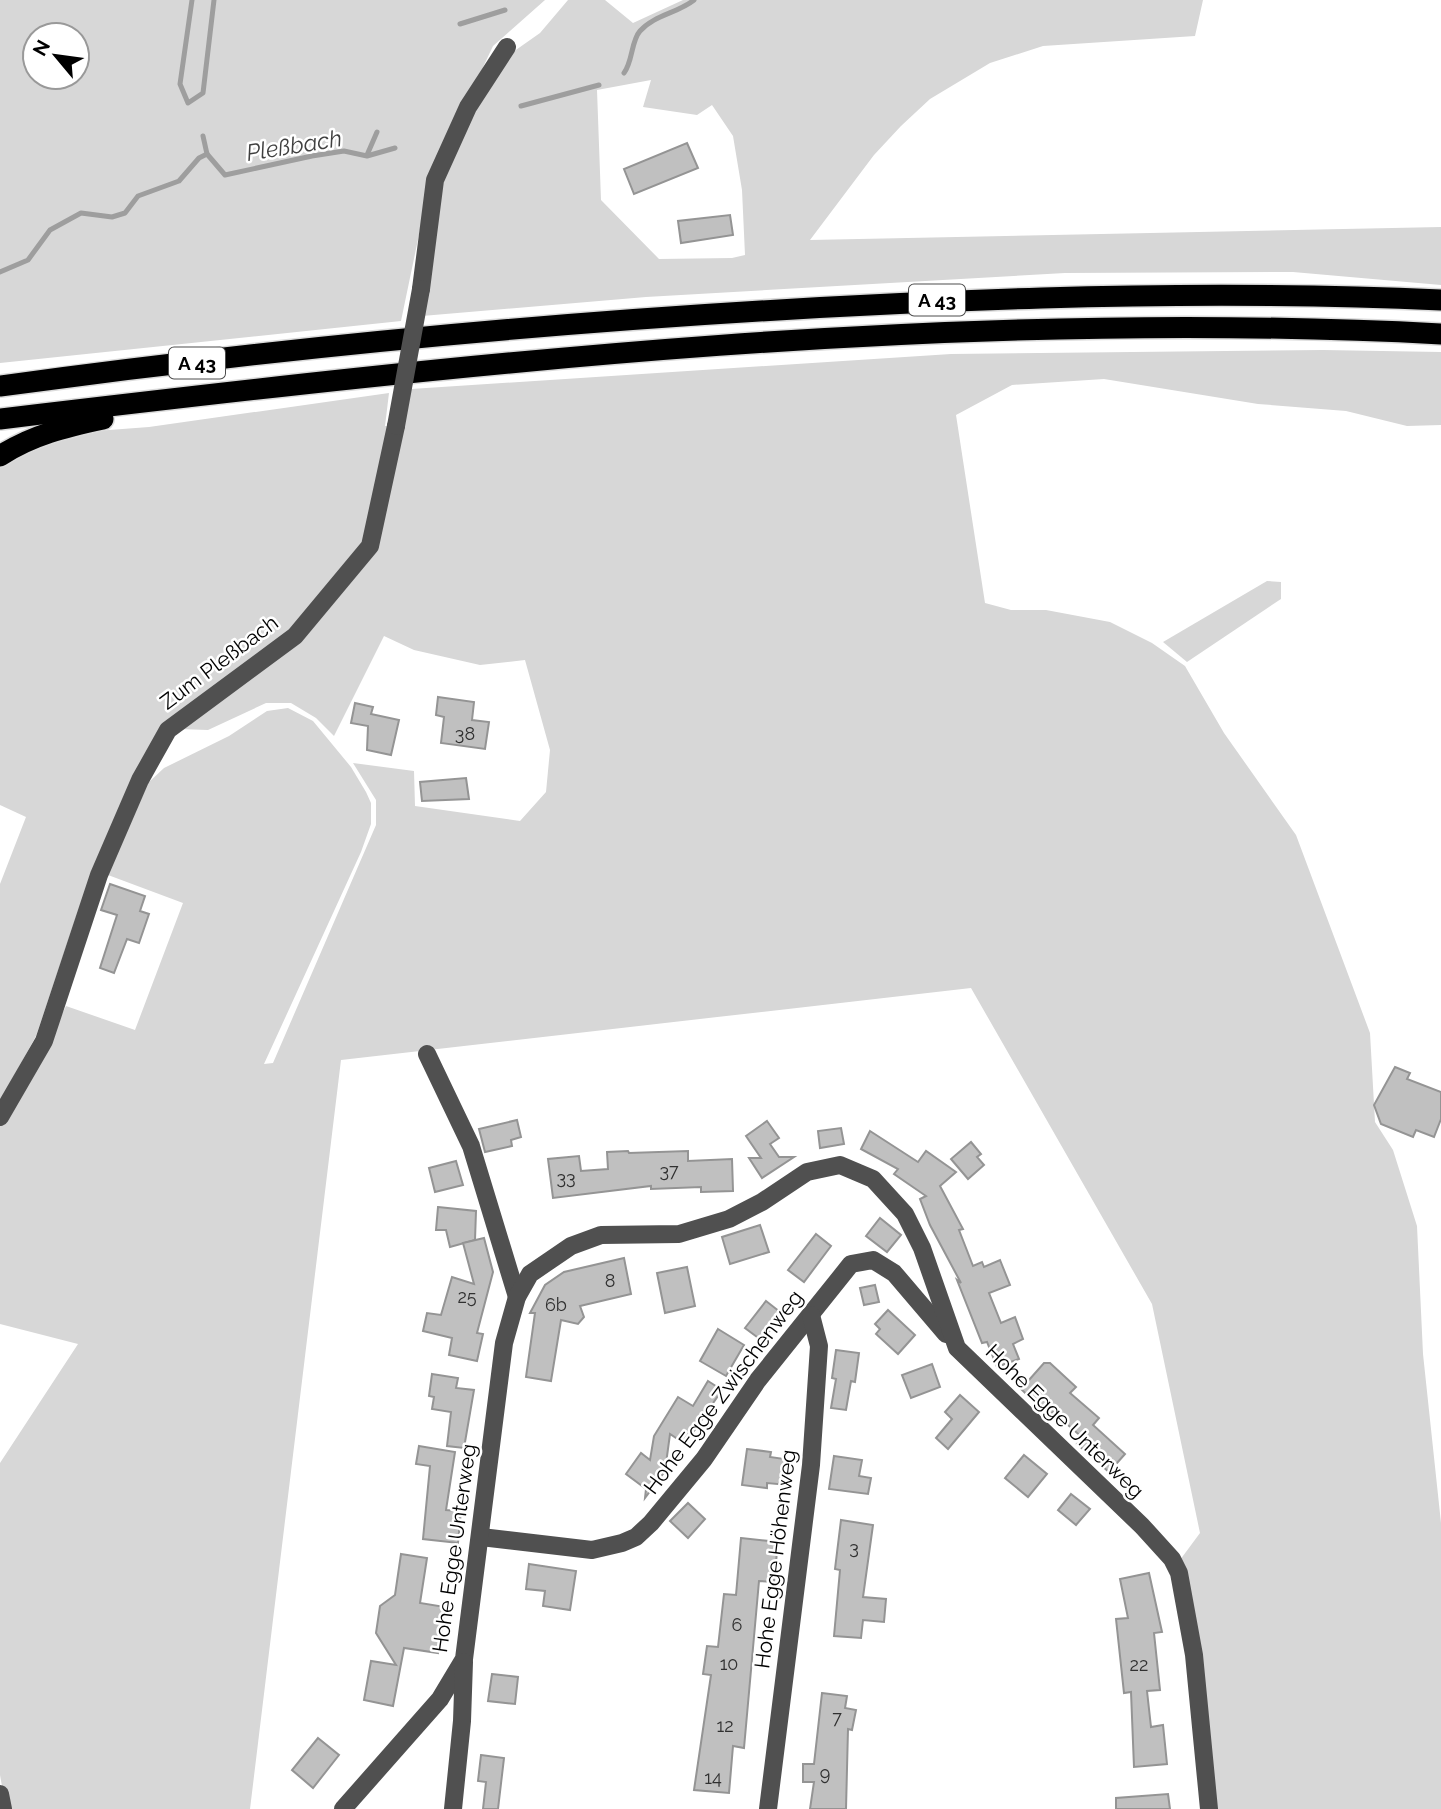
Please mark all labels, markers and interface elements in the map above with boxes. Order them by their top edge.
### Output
north arrow [21,21,91,91]
text: N [28,36,54,59]
water label: Pleßbach [244,124,344,166]
road number: A 43 [909,284,965,316]
road number: A 43 [169,348,225,378]
street label: Zum Pleßbach [155,610,283,714]
house number: 38 [455,723,475,744]
house number: 37 [659,1160,679,1181]
house number: 33 [556,1167,576,1188]
house number: 8 [605,1270,615,1291]
street label: Hohe Egge Zwischenweg [638,1285,808,1499]
house number: 25 [457,1286,477,1307]
house number: 6b [545,1294,567,1315]
street label: Hohe Egge Unterweg [981,1339,1149,1503]
street label: Hohe Egge Unterweg [427,1442,481,1654]
street label: Hohe Egge Höhenweg [749,1448,801,1670]
house number: 3 [849,1537,859,1558]
house number: 6 [732,1614,743,1635]
house number: 10 [720,1653,738,1674]
house number: 22 [1130,1654,1148,1675]
house number: 7 [832,1707,842,1728]
house number: 12 [716,1715,734,1736]
house number: 9 [820,1763,830,1784]
house number: 14 [704,1767,722,1788]

